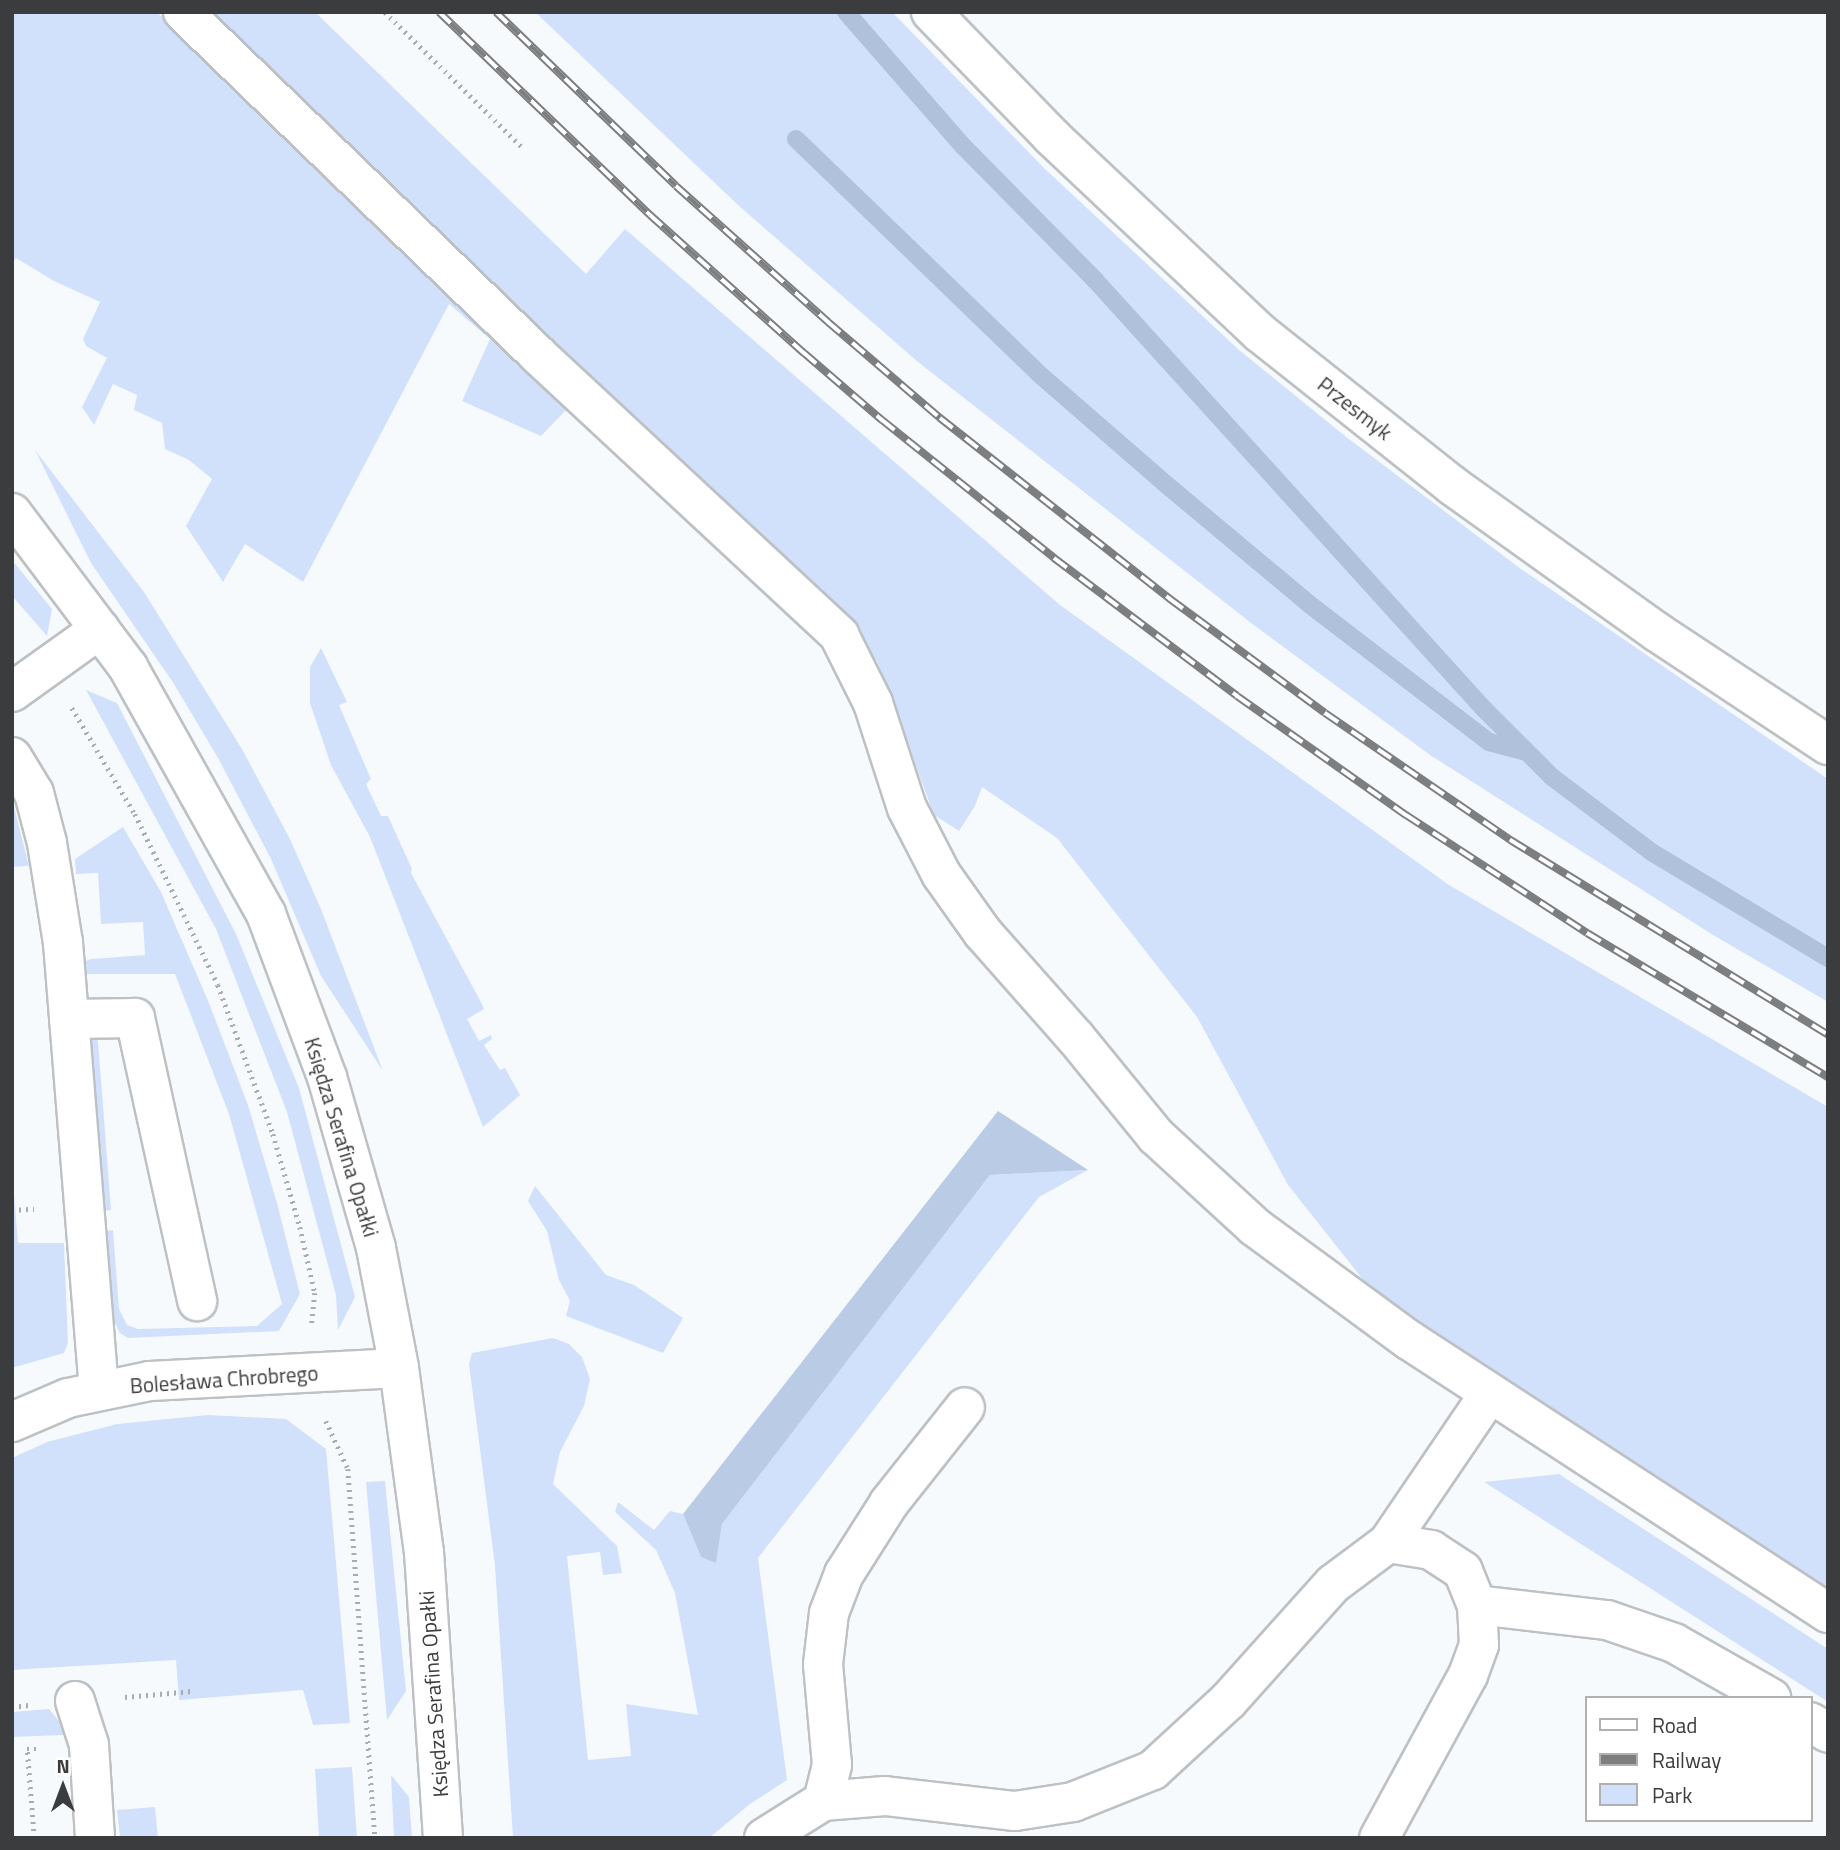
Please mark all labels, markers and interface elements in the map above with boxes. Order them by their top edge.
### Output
street label: Przesmyk [1313,371,1397,445]
street label: Księdza Serafina Opałki [300,1034,384,1240]
street label: Bolesława Chrobrego [129,1360,319,1398]
street label: Księdza Serafina Opałki [413,1590,453,1798]
legend [1584,1696,1812,1822]
text: Road [1652,1709,1697,1741]
text: Railway [1652,1744,1721,1776]
text: N [56,1751,70,1780]
north arrow [28,1752,98,1822]
text: Park [1652,1779,1692,1811]

